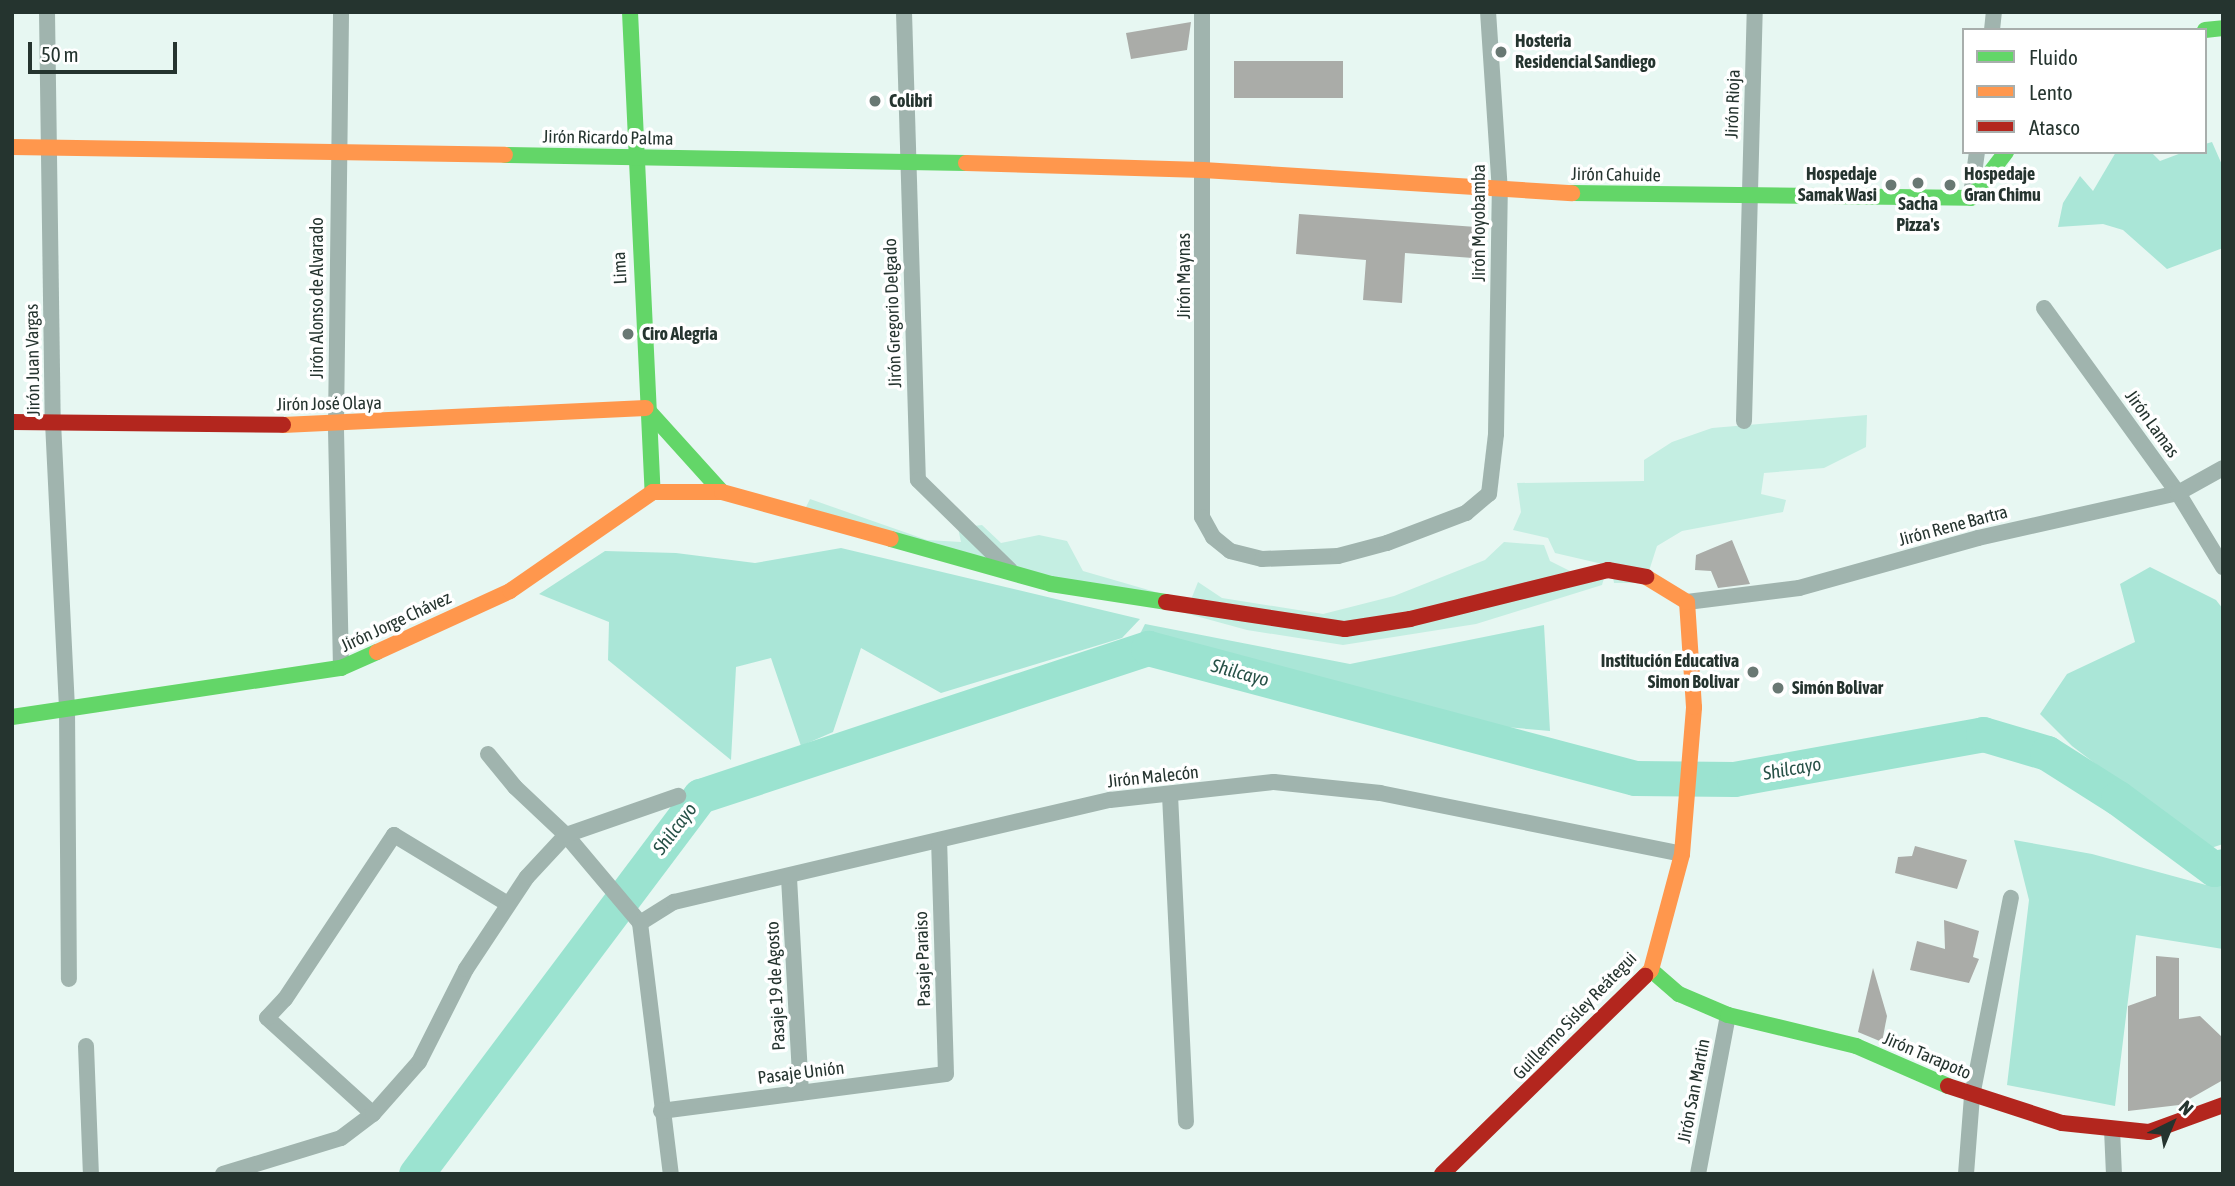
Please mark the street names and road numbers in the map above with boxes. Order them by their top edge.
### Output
street label: Jirón Rioja [1721,69,1745,139]
street label: Jirón Ricardo Palma [542,126,674,150]
street label: Jirón Cahuide [1571,163,1661,187]
street label: Jirón Moyobamba [1468,164,1490,282]
street label: Jirón Alonso de Alvarado [306,217,328,379]
street label: Jirón Maynas [1173,233,1195,319]
street label: Jirón Gregorio Delgado [880,238,906,388]
street label: Lima [608,251,632,285]
street label: Jirón Juan Vargas [21,304,45,416]
street label: Jirón Lamas [2120,386,2184,462]
street label: Jirón José Olaya [276,392,382,416]
street label: Jirón Rene Bartra [1896,501,2010,551]
street label: Jirón Jorge Chávez [338,587,454,657]
street label: Jirón Malecón [1106,761,1200,793]
street label: Pasaje Paraiso [911,911,935,1007]
street label: Pasaje 19 de Agosto [762,921,790,1051]
street label: Guillermo Sisley Reátegui [1509,948,1641,1084]
street label: Jirón Tarapoto [1880,1028,1974,1084]
street label: Jirón San Martin [1673,1037,1715,1145]
street label: Pasaje Unión [757,1057,845,1089]

